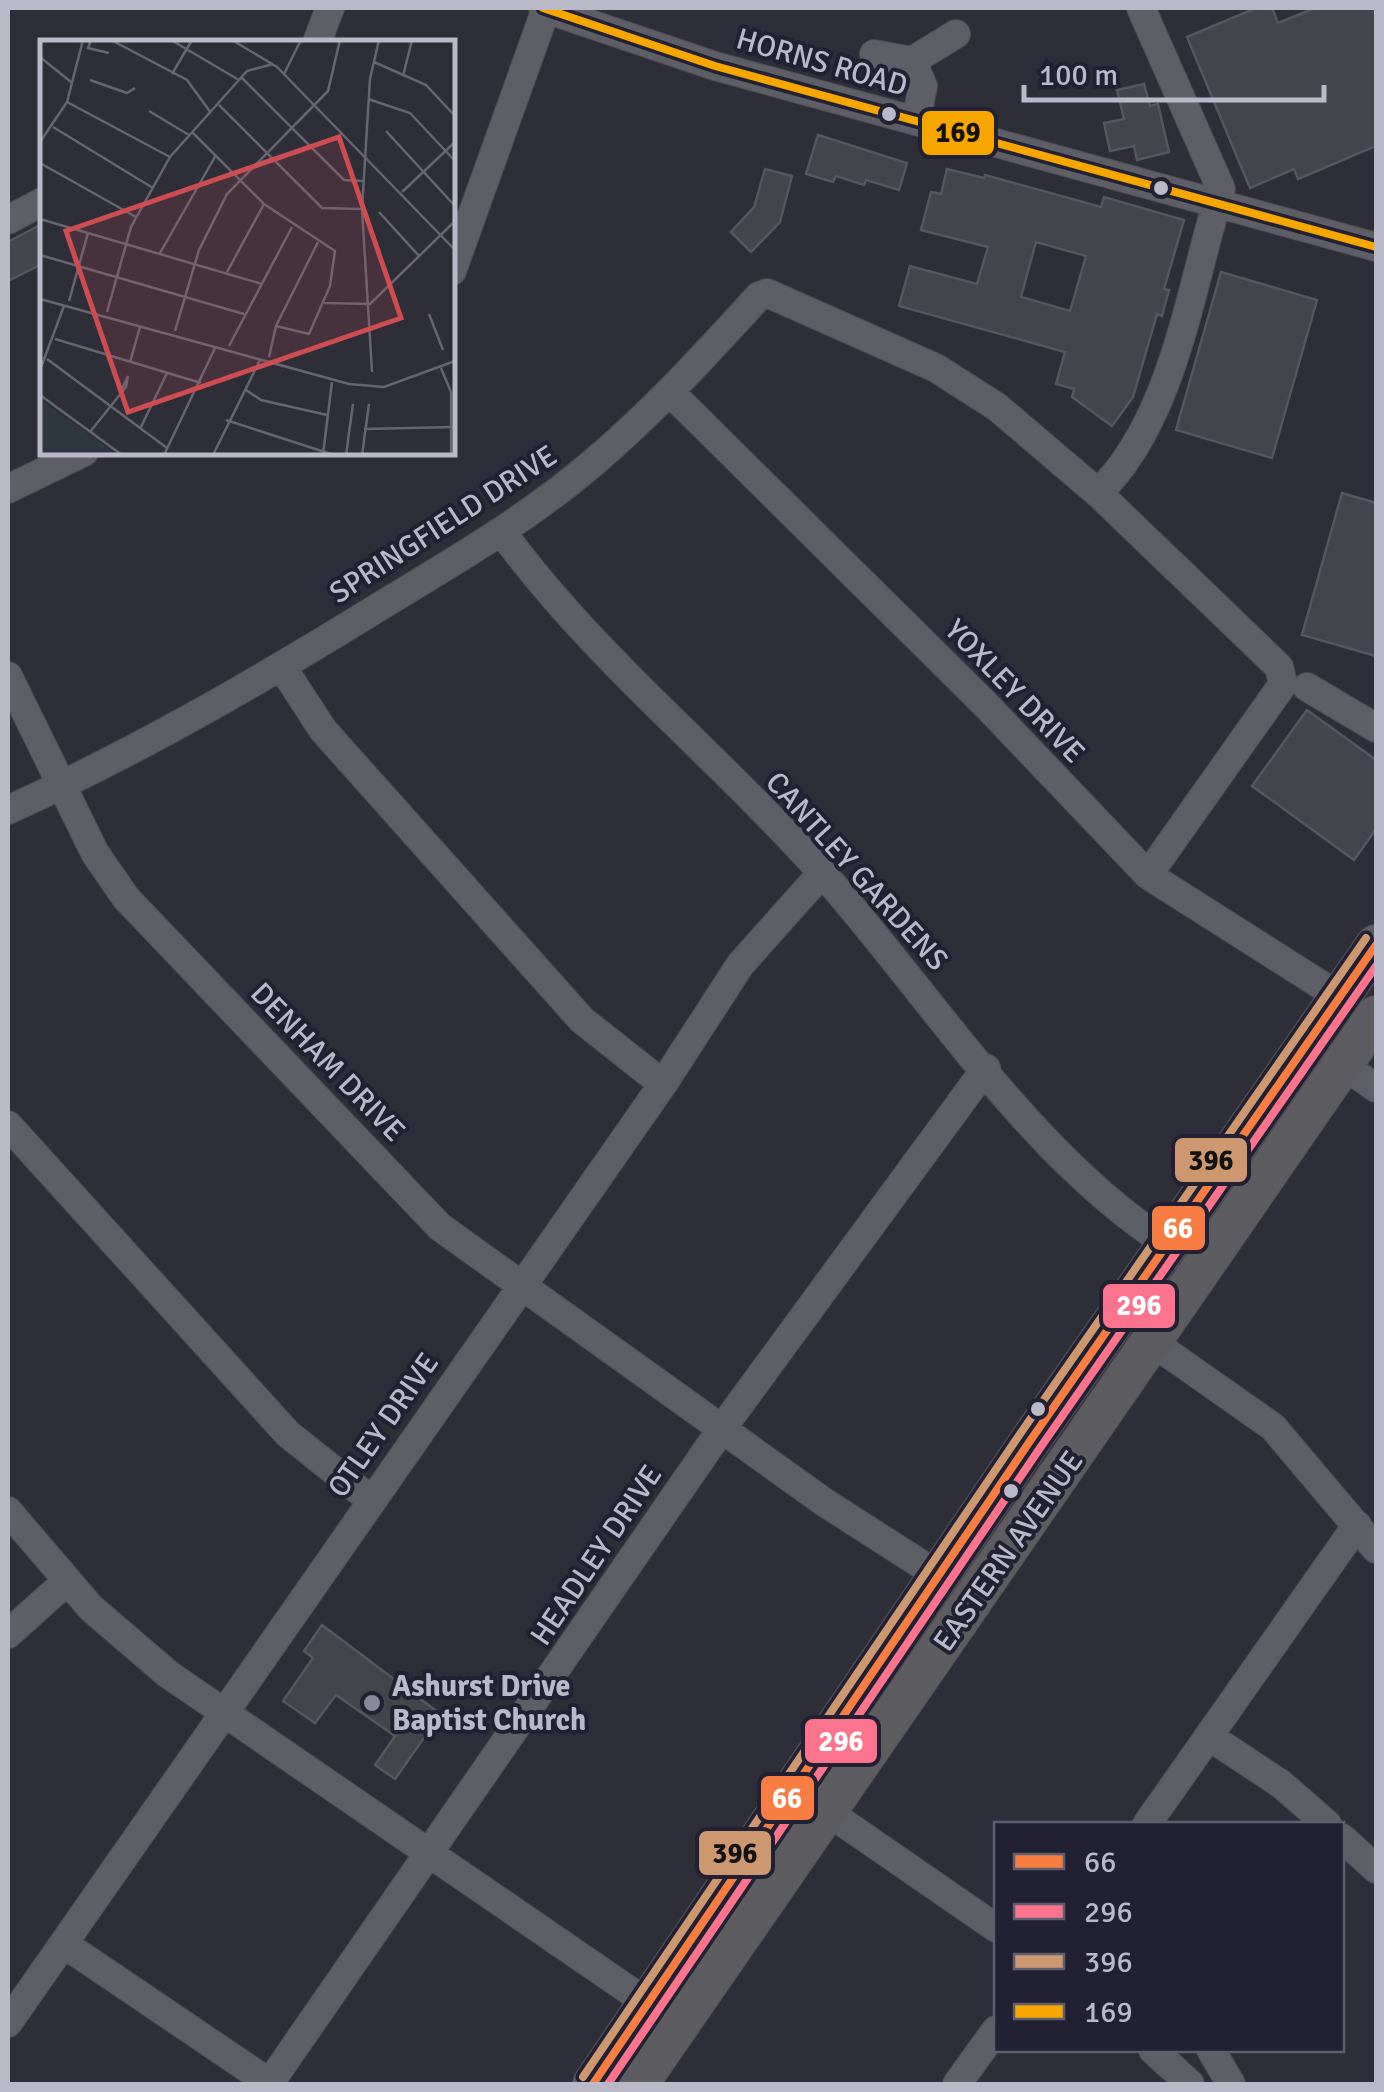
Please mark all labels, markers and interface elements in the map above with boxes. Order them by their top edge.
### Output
street label: HORNS ROAD [732,20,912,105]
inset map [40,40,455,455]
scale bar [1024,40,1324,102]
text: 100 m [1039,57,1118,94]
unlabelled marker [879,104,899,124]
line badge: 169 [920,109,996,157]
text: 169 [935,116,981,150]
unlabelled marker [1151,178,1171,198]
street label: SPRINGFIELD DRIVE [323,437,564,612]
street label: YOXLEY DRIVE [937,612,1092,771]
street label: CANTLEY GARDENS [758,764,956,978]
street label: DENHAM DRIVE [243,975,413,1150]
line badge: 396 [1173,1136,1249,1184]
text: 396 [1188,1144,1234,1178]
line badge: 66 [1150,1204,1207,1252]
text: 66 [1163,1212,1193,1246]
line badge: 296 [1101,1282,1177,1330]
text: 296 [1116,1289,1162,1323]
street label: OTLEY DRIVE [320,1346,447,1505]
unlabelled marker [1028,1399,1048,1419]
street label: EASTERN AVENUE [925,1444,1091,1659]
street label: HEADLEY DRIVE [522,1458,670,1652]
unlabelled marker [1001,1481,1021,1501]
place label: Ashurst Drive Baptist Church [392,1668,586,1739]
marker: Ashurst Drive Baptist Church [361,1692,383,1714]
line badge: 296 [803,1717,879,1765]
text: 296 [818,1725,864,1759]
line badge: 66 [759,1774,816,1822]
text: 66 [772,1782,802,1816]
legend [994,1822,1344,2052]
line badge: 396 [697,1829,773,1877]
text: 396 [712,1837,758,1871]
text: 66 [1084,1844,1116,1881]
text: 296 [1084,1894,1133,1931]
text: 396 [1084,1944,1133,1981]
text: 169 [1084,1994,1133,2031]

